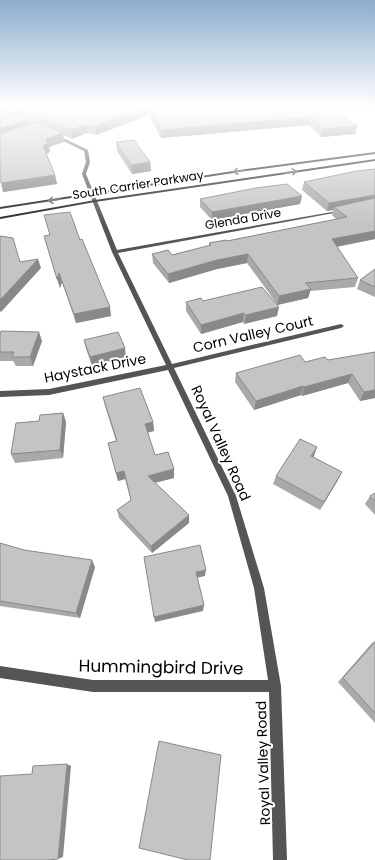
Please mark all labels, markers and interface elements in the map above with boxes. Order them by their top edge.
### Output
street label: South Carrier Parkway [71,166,205,203]
one-way arrow [233,167,246,175]
one-way arrow [284,168,297,176]
one-way arrow [48,196,61,204]
street label: Glenda Drive [204,203,282,234]
street label: Corn Valley Court [191,310,315,358]
street label: Haystack Drive [42,348,148,388]
street label: Royal Valley Road [187,382,255,504]
street label: Hummingbird Drive [78,654,244,680]
street label: Royal Valley Road [251,700,275,826]

